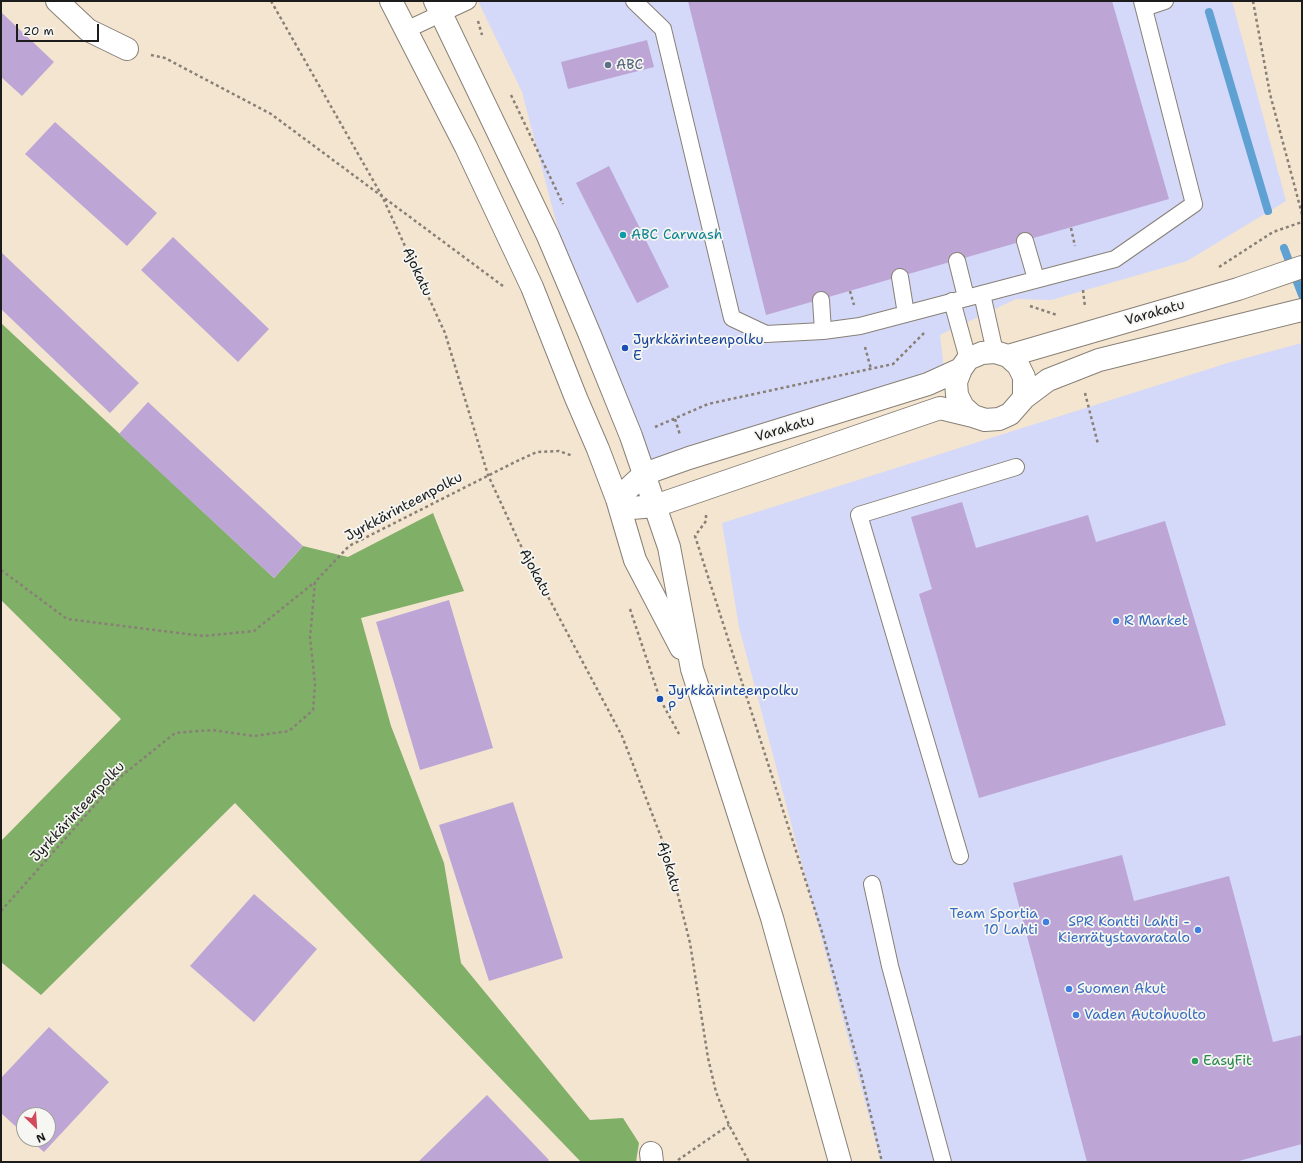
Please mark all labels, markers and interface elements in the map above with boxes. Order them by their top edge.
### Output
scale bar [18,16,101,42]
text: 20 m [23,23,54,39]
place label: ABC [616,57,643,73]
marker: ABC [603,60,613,70]
place label: ABC Carwash [631,227,722,243]
marker: ABC Carwash [618,230,628,240]
street label: Ajokatu [398,245,436,299]
street label: Varakatu [1123,296,1187,330]
place label: Jyrkkärinteenpolku E [633,332,764,364]
marker: Jyrkkärinteenpolku E [620,343,630,353]
street label: Varakatu [753,412,817,446]
street label: Jyrkkärinteenpolku [342,469,466,545]
street label: Ajokatu [515,546,555,600]
place label: R Market [1124,613,1188,629]
marker: R Market [1111,616,1121,626]
place label: Jyrkkärinteenpolku P [668,683,799,716]
marker: Jyrkkärinteenpolku P [655,694,665,704]
street label: Jyrkkärinteenpolku [27,759,129,865]
street label: Ajokatu [654,840,684,894]
place label: Team Sportia 10 Lahti [950,906,1038,938]
place label: SPR Kontti Lahti - Kierrätystavaratalo [1058,914,1190,946]
marker: Team Sportia 10 Lahti [1041,917,1051,927]
marker: SPR Kontti Lahti - Kierrätystavaratalo [1193,925,1203,935]
place label: Suomen Akut [1077,981,1166,997]
marker: Suomen Akut [1064,984,1074,994]
place label: Vaden Autohuolto [1084,1007,1206,1023]
marker: Vaden Autohuolto [1071,1010,1081,1020]
place label: EasyFit [1203,1053,1252,1069]
marker: EasyFit [1190,1056,1200,1066]
north arrow [16,1107,56,1147]
text: N [34,1129,48,1146]

